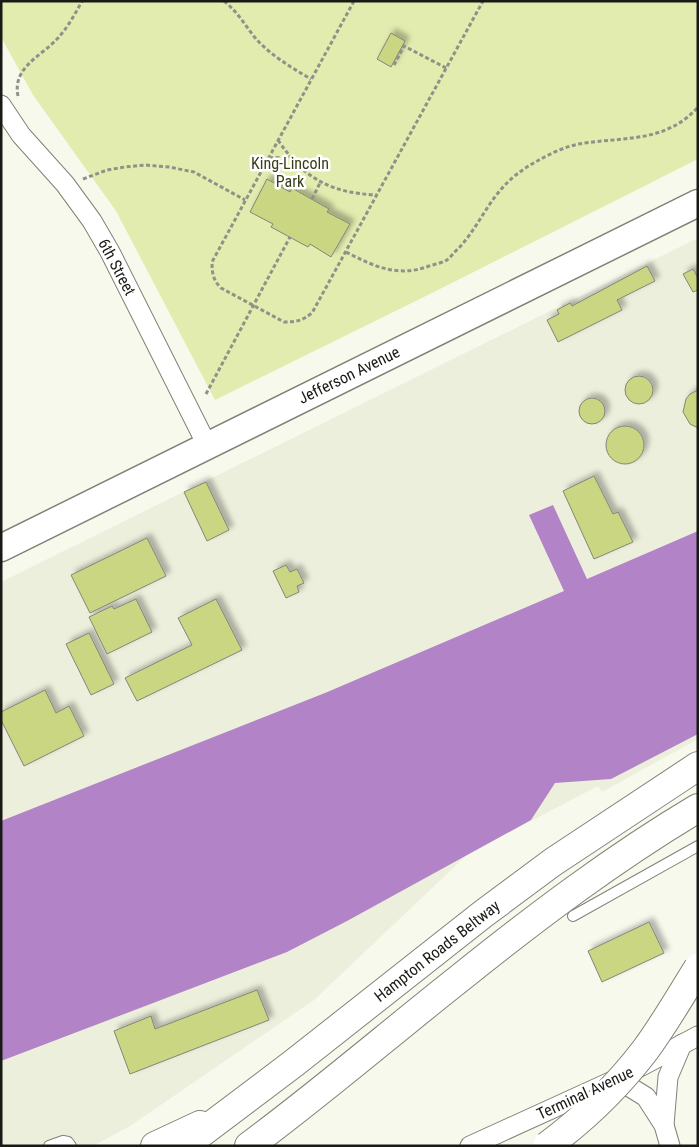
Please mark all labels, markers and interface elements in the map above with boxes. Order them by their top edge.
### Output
park label: King-Lincoln Park [251,154,329,191]
street label: 6th Street [94,235,140,299]
street label: Jefferson Avenue [295,342,403,408]
street label: Hampton Roads Beltway [371,896,504,1006]
street label: Terminal Avenue [534,1062,636,1124]

